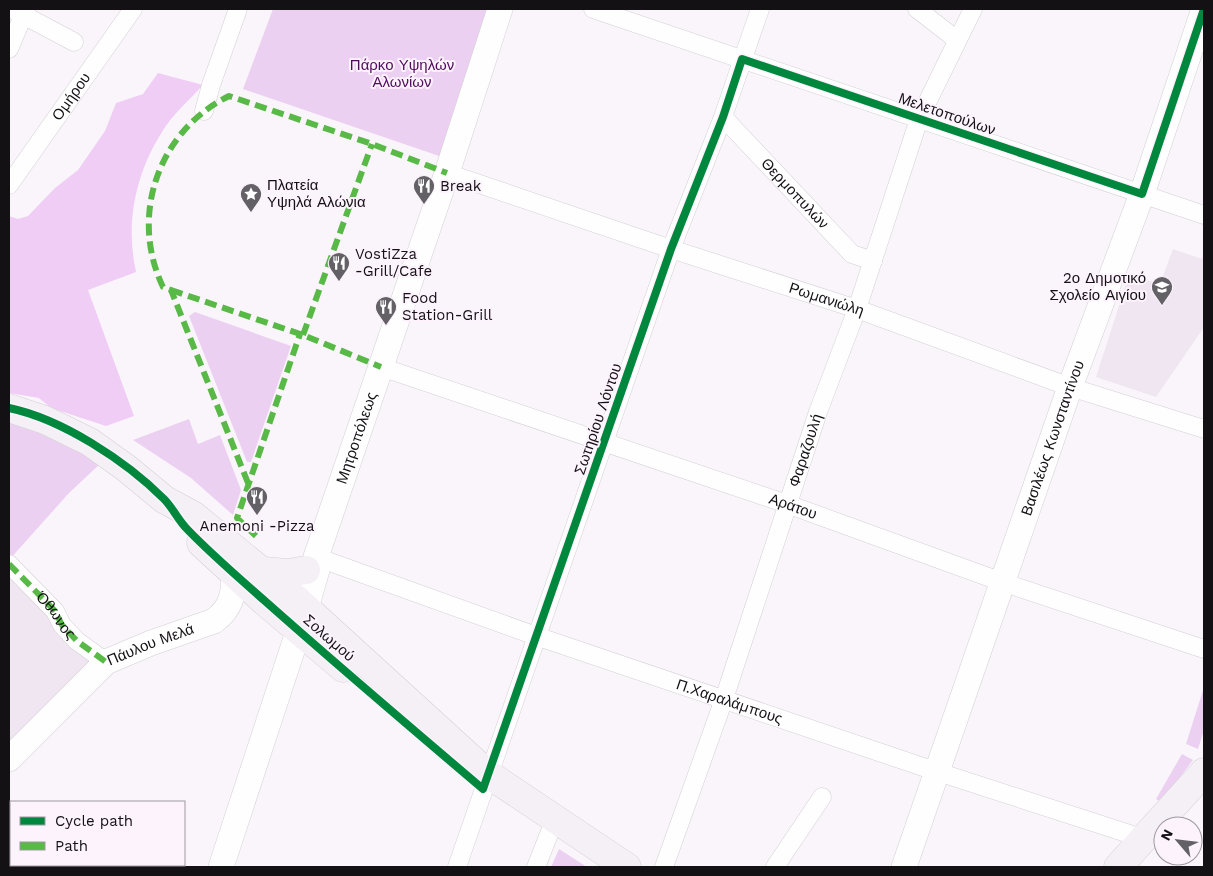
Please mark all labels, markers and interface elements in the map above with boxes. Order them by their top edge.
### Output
park label: Πάρκο Υψηλών Αλωνίων [350,56,454,91]
street label: Ομήρου [48,69,94,124]
street label: Μελετοπούλων [896,89,998,139]
street label: Θερμοπυλών [757,154,832,233]
restaurant icon: Break [412,174,436,205]
place label: Πλατεία Υψηλά Αλώνια [267,176,366,211]
place label: Break [440,177,482,195]
place icon: Πλατεία Υψηλά Αλώνια [239,182,263,213]
place label: VostiZza -Grill/Cafe [355,245,432,280]
restaurant icon: VostiZza -Grill/Cafe [327,251,351,282]
place label: 2ο Δημοτικό Σχολείο Αιγίου [1050,269,1146,304]
school or university icon: 2ο Δημοτικό Σχολείο Αιγίου [1150,275,1174,306]
street label: Ρωμανιώλη [787,279,867,320]
place label: Food Station-Grill [402,289,493,324]
restaurant icon: Food Station-Grill [374,295,398,326]
street label: Βασιλέως Κωνσταντίνου [1017,358,1088,518]
street label: Σωτηρίου Λόντου [570,361,626,477]
street label: Μητροπόλεως [333,390,381,486]
street label: Φαραζουλή [785,412,826,489]
restaurant icon: Anemoni -Pizza [245,485,269,516]
street label: Αράτου [767,490,819,523]
place label: Anemoni -Pizza [200,517,315,535]
street label: Όθωνος [32,587,79,643]
street label: Σολωμού [300,611,358,665]
street label: Πάυλου Μελά [104,620,197,670]
street label: Π.Χαραλάμπους [674,675,785,728]
legend [10,801,185,866]
text: Cycle path [55,812,133,830]
north arrow [1153,816,1203,866]
text: N [1157,827,1176,843]
text: Path [55,837,88,855]

